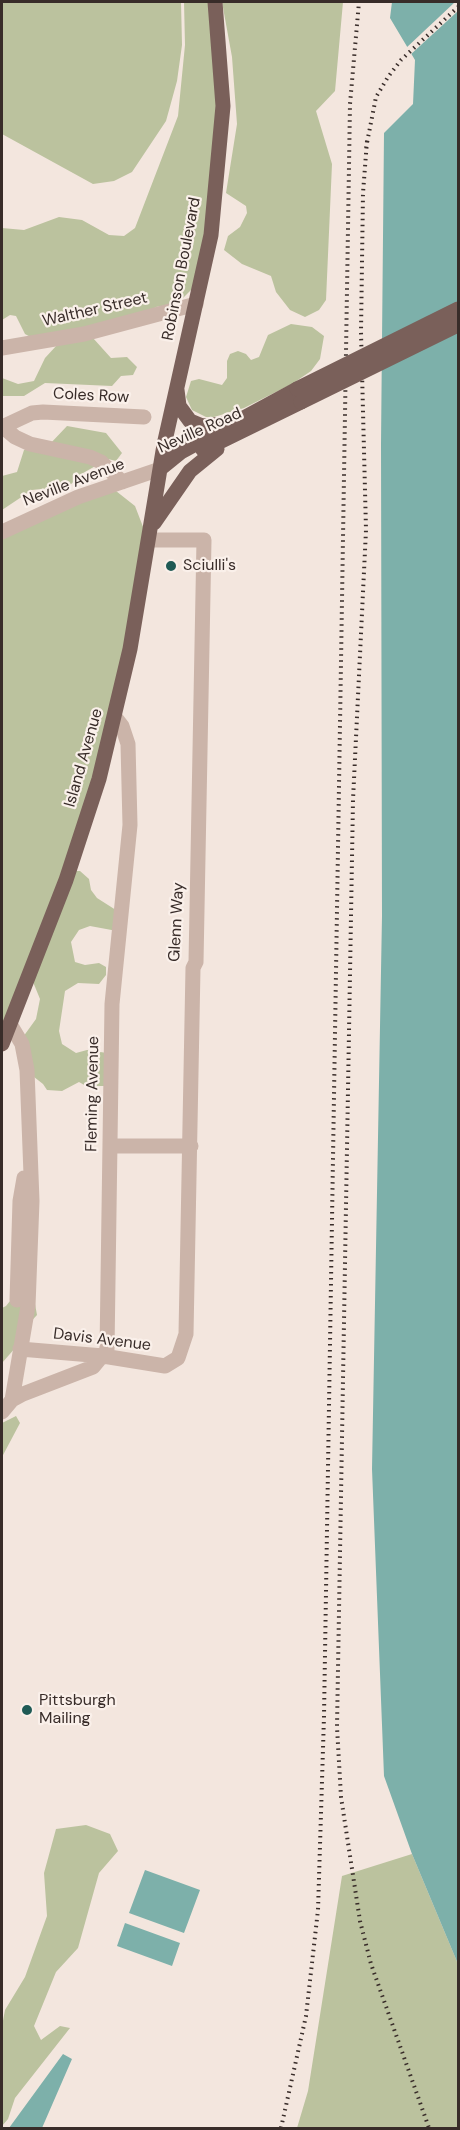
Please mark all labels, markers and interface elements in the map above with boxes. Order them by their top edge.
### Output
street label: Robinson Boulevard [159,196,205,342]
street label: Walther Street [41,289,149,331]
street label: Coles Row [52,384,130,408]
street label: Neville Road [155,404,245,458]
street label: Neville Avenue [21,455,127,511]
place label: Sciulli's [183,556,236,576]
marker: Sciulli's [164,559,178,573]
street label: Island Avenue [61,706,107,810]
street label: Glenn Way [165,882,189,962]
street label: Fleming Avenue [82,1036,104,1152]
street label: Davis Avenue [52,1324,152,1356]
place label: Pittsburgh Mailing [39,1691,116,1729]
marker: Pittsburgh Mailing [20,1703,34,1717]

